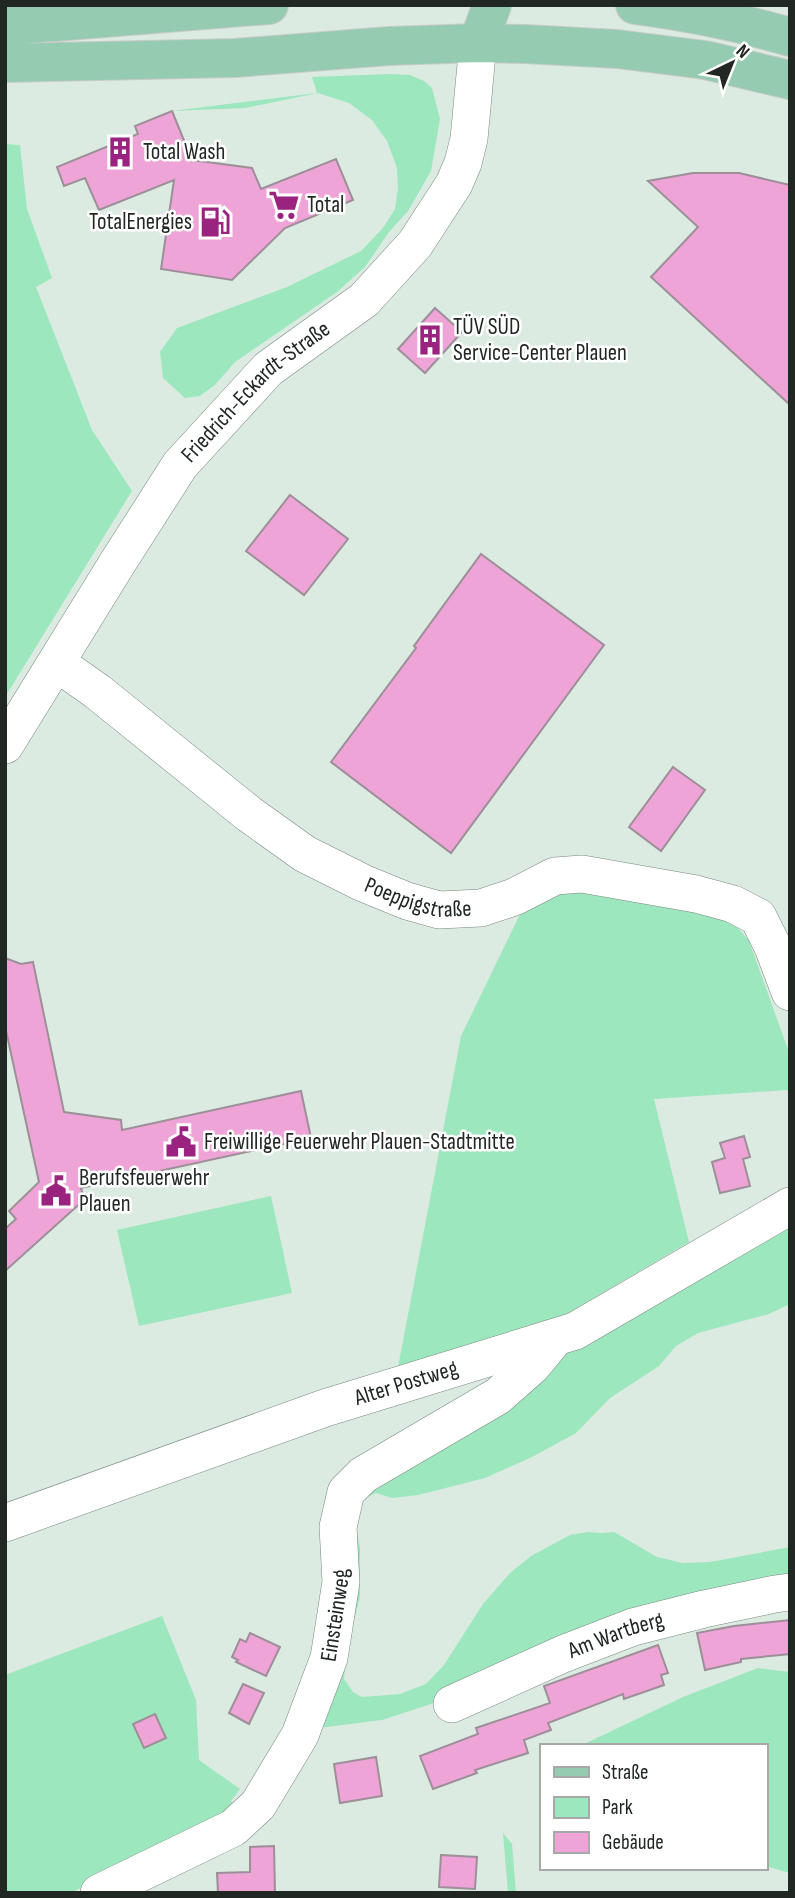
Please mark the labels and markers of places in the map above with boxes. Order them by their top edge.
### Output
building icon: Total Wash [103,135,137,169]
place label: Total Wash [143,138,225,166]
supermarket icon: Total [267,188,301,222]
place label: Total [307,191,344,219]
fuel station icon: TotalEnergies [198,205,232,239]
place label: TotalEnergies [89,208,192,236]
place label: TÜV SÜD Service-Center Plauen [453,313,627,367]
building icon: TÜV SÜD Service-Center Plauen [413,323,447,357]
public building icon: Freiwillige Feuerwehr Plauen-Stadtmitte [164,1125,198,1159]
place label: Freiwillige Feuerwehr Plauen-Stadtmitte [204,1128,515,1156]
place label: Berufsfeuerwehr Plauen [79,1164,210,1218]
public building icon: Berufsfeuerwehr Plauen [39,1174,73,1208]

